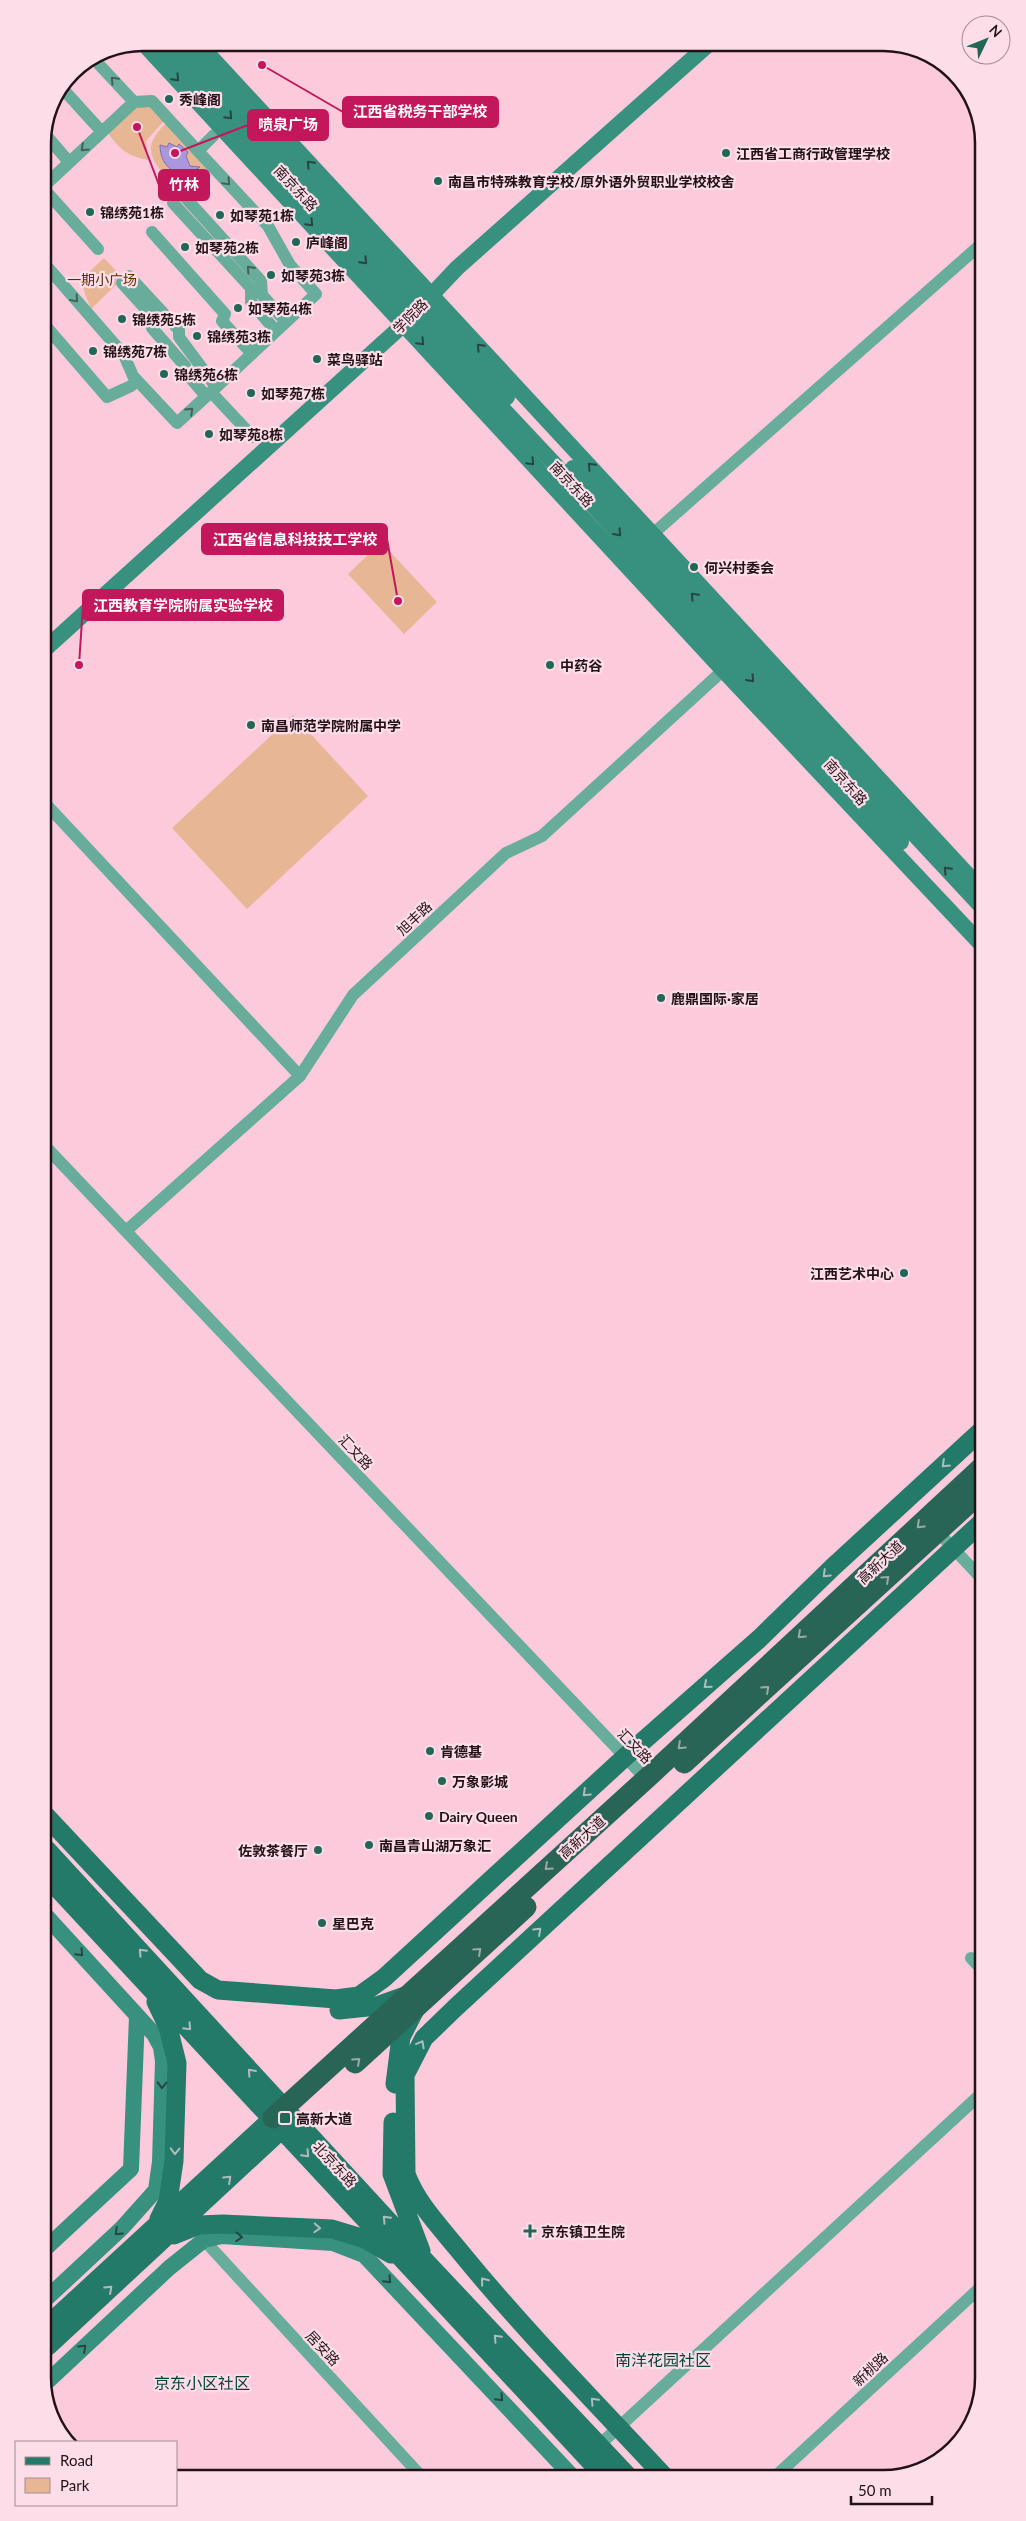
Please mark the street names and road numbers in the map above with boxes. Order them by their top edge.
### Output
street label: 南京东路 [271,162,321,214]
street label: 学院路 [389,295,431,337]
street label: 南京东路 [547,458,597,510]
street label: 南京东路 [821,756,871,808]
street label: 旭丰路 [393,897,435,939]
street label: 汇文路 [335,1431,377,1473]
street label: 高新大道 [854,1537,906,1587]
street label: 汇文路 [614,1725,656,1767]
street label: 高新大道 [556,1812,608,1862]
street label: 北京东路 [310,2138,360,2190]
street label: 居安路 [302,2327,344,2369]
street label: 新桃路 [849,2348,891,2390]

